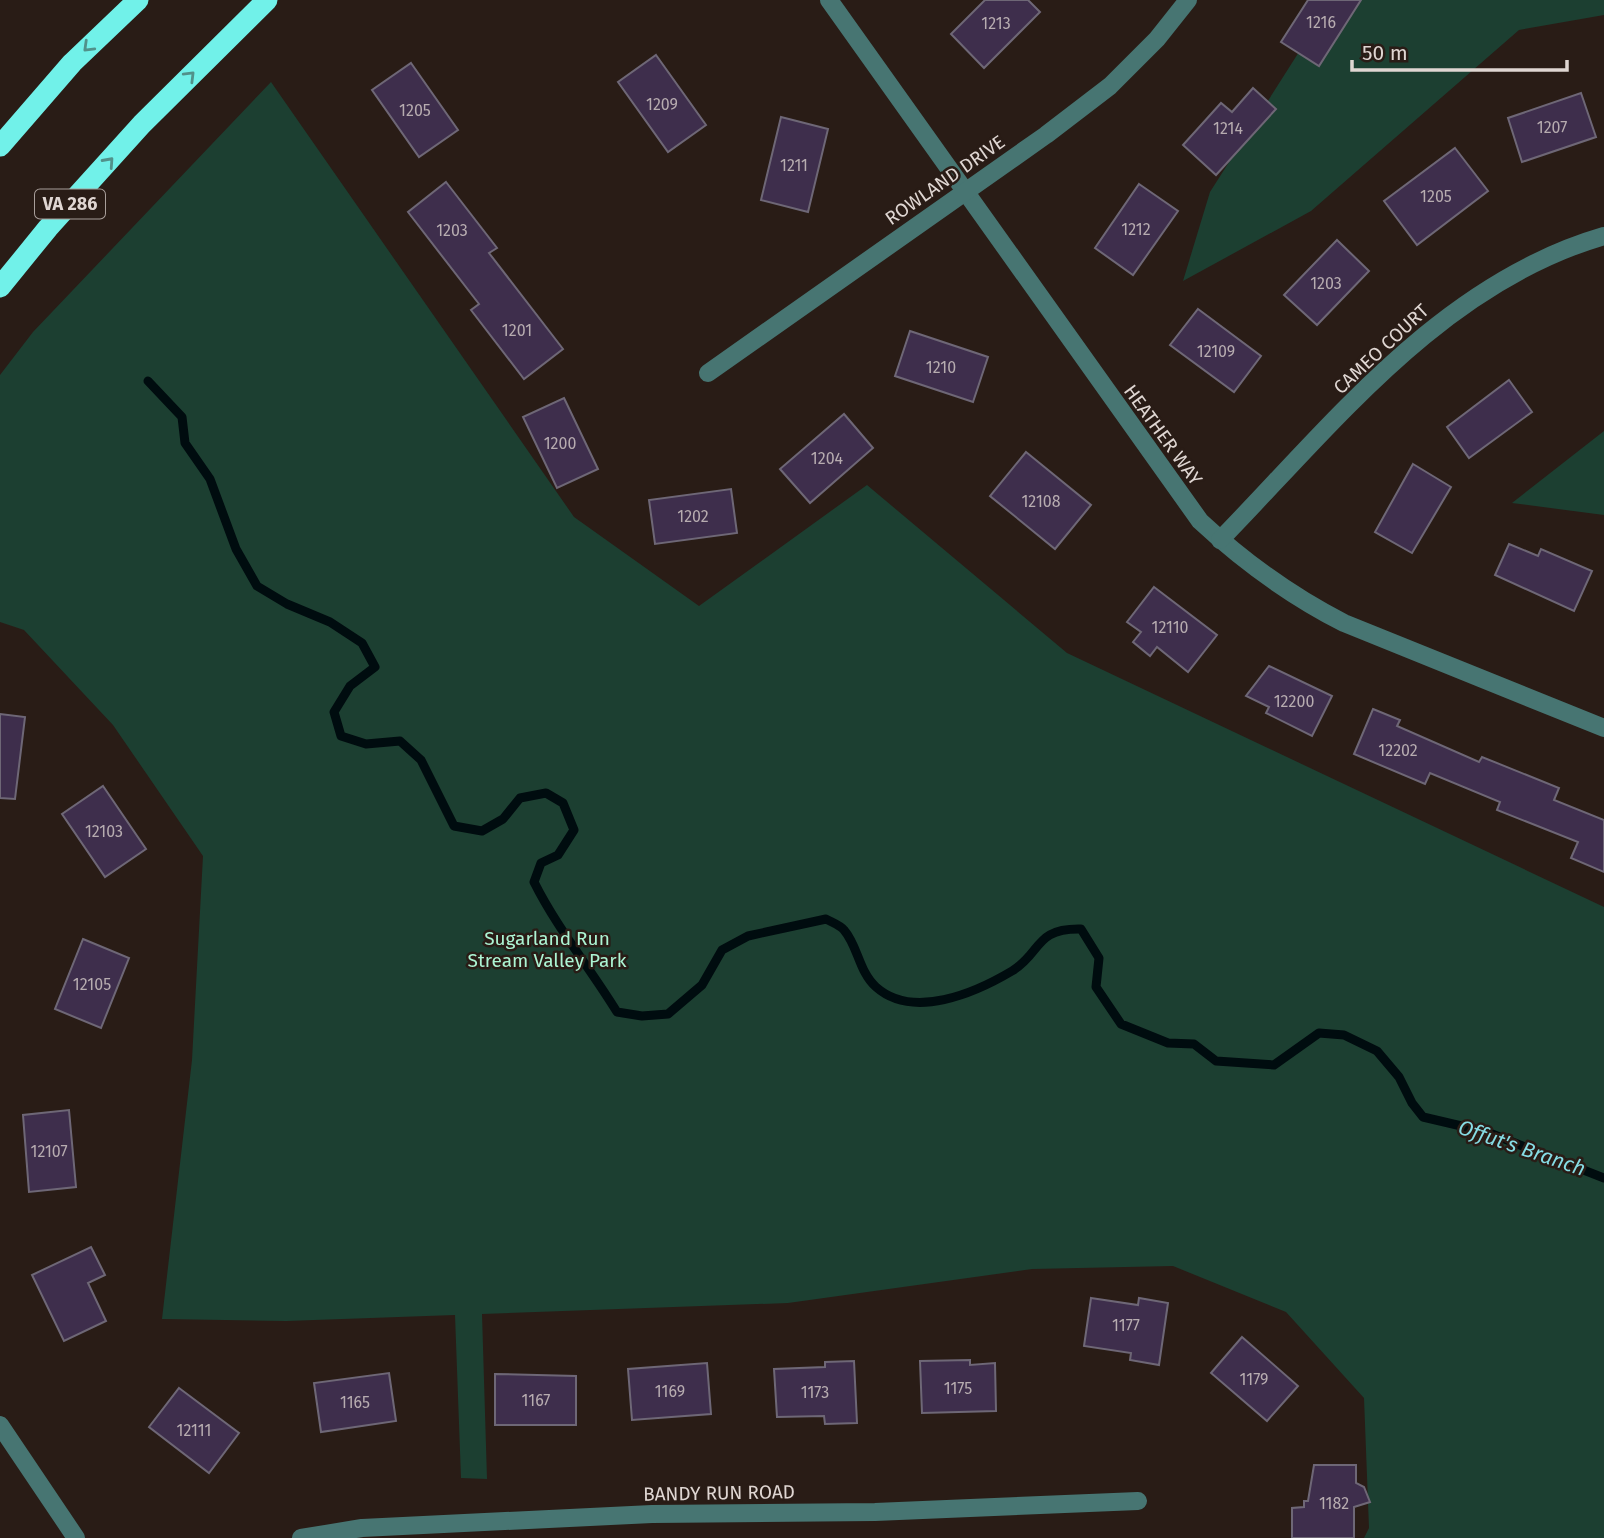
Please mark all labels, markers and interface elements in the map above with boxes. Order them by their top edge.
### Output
house number: 1216 [1306,13,1336,32]
house number: 1213 [981,14,1011,33]
scale bar [1352,28,1567,72]
one-way arrow [83,39,96,52]
text: 50 m [1362,40,1408,66]
one-way arrow [182,71,195,84]
house number: 1209 [646,95,678,114]
house number: 1205 [399,101,431,120]
house number: 1207 [1537,118,1567,137]
house number: 1214 [1213,119,1243,138]
street label: ROWLAND DRIVE [881,130,1009,230]
house number: 1211 [780,156,808,175]
one-way arrow [100,157,113,170]
house number: 1205 [1420,187,1452,206]
road number: VA 286 [35,190,105,218]
house number: 1212 [1121,220,1151,239]
house number: 1203 [436,221,468,240]
house number: 1203 [1310,274,1342,293]
street label: CAMEO COURT [1329,299,1433,399]
house number: 1201 [502,321,532,340]
house number: 12109 [1197,342,1235,361]
house number: 1210 [926,358,956,377]
street label: HEATHER WAY [1119,380,1207,490]
house number: 1200 [544,434,576,453]
house number: 1204 [811,449,844,468]
house number: 12108 [1021,492,1061,511]
house number: 1202 [677,507,709,526]
house number: 12110 [1151,618,1189,637]
house number: 12200 [1274,692,1314,711]
house number: 12202 [1378,741,1418,760]
house number: 12103 [85,822,123,841]
park label: Sugarland Run Stream Valley Park [468,927,627,972]
house number: 12105 [73,975,111,994]
water label: Offut's Branch [1455,1114,1589,1182]
house number: 12107 [30,1142,68,1161]
house number: 1177 [1112,1316,1140,1335]
house number: 1179 [1240,1370,1268,1389]
house number: 1175 [944,1379,972,1398]
house number: 1169 [655,1382,685,1401]
house number: 1173 [801,1383,829,1402]
house number: 1167 [522,1391,550,1410]
house number: 1165 [340,1393,370,1412]
house number: 12111 [177,1421,211,1440]
street label: BANDY RUN ROAD [643,1480,795,1506]
house number: 1182 [1319,1494,1349,1513]

